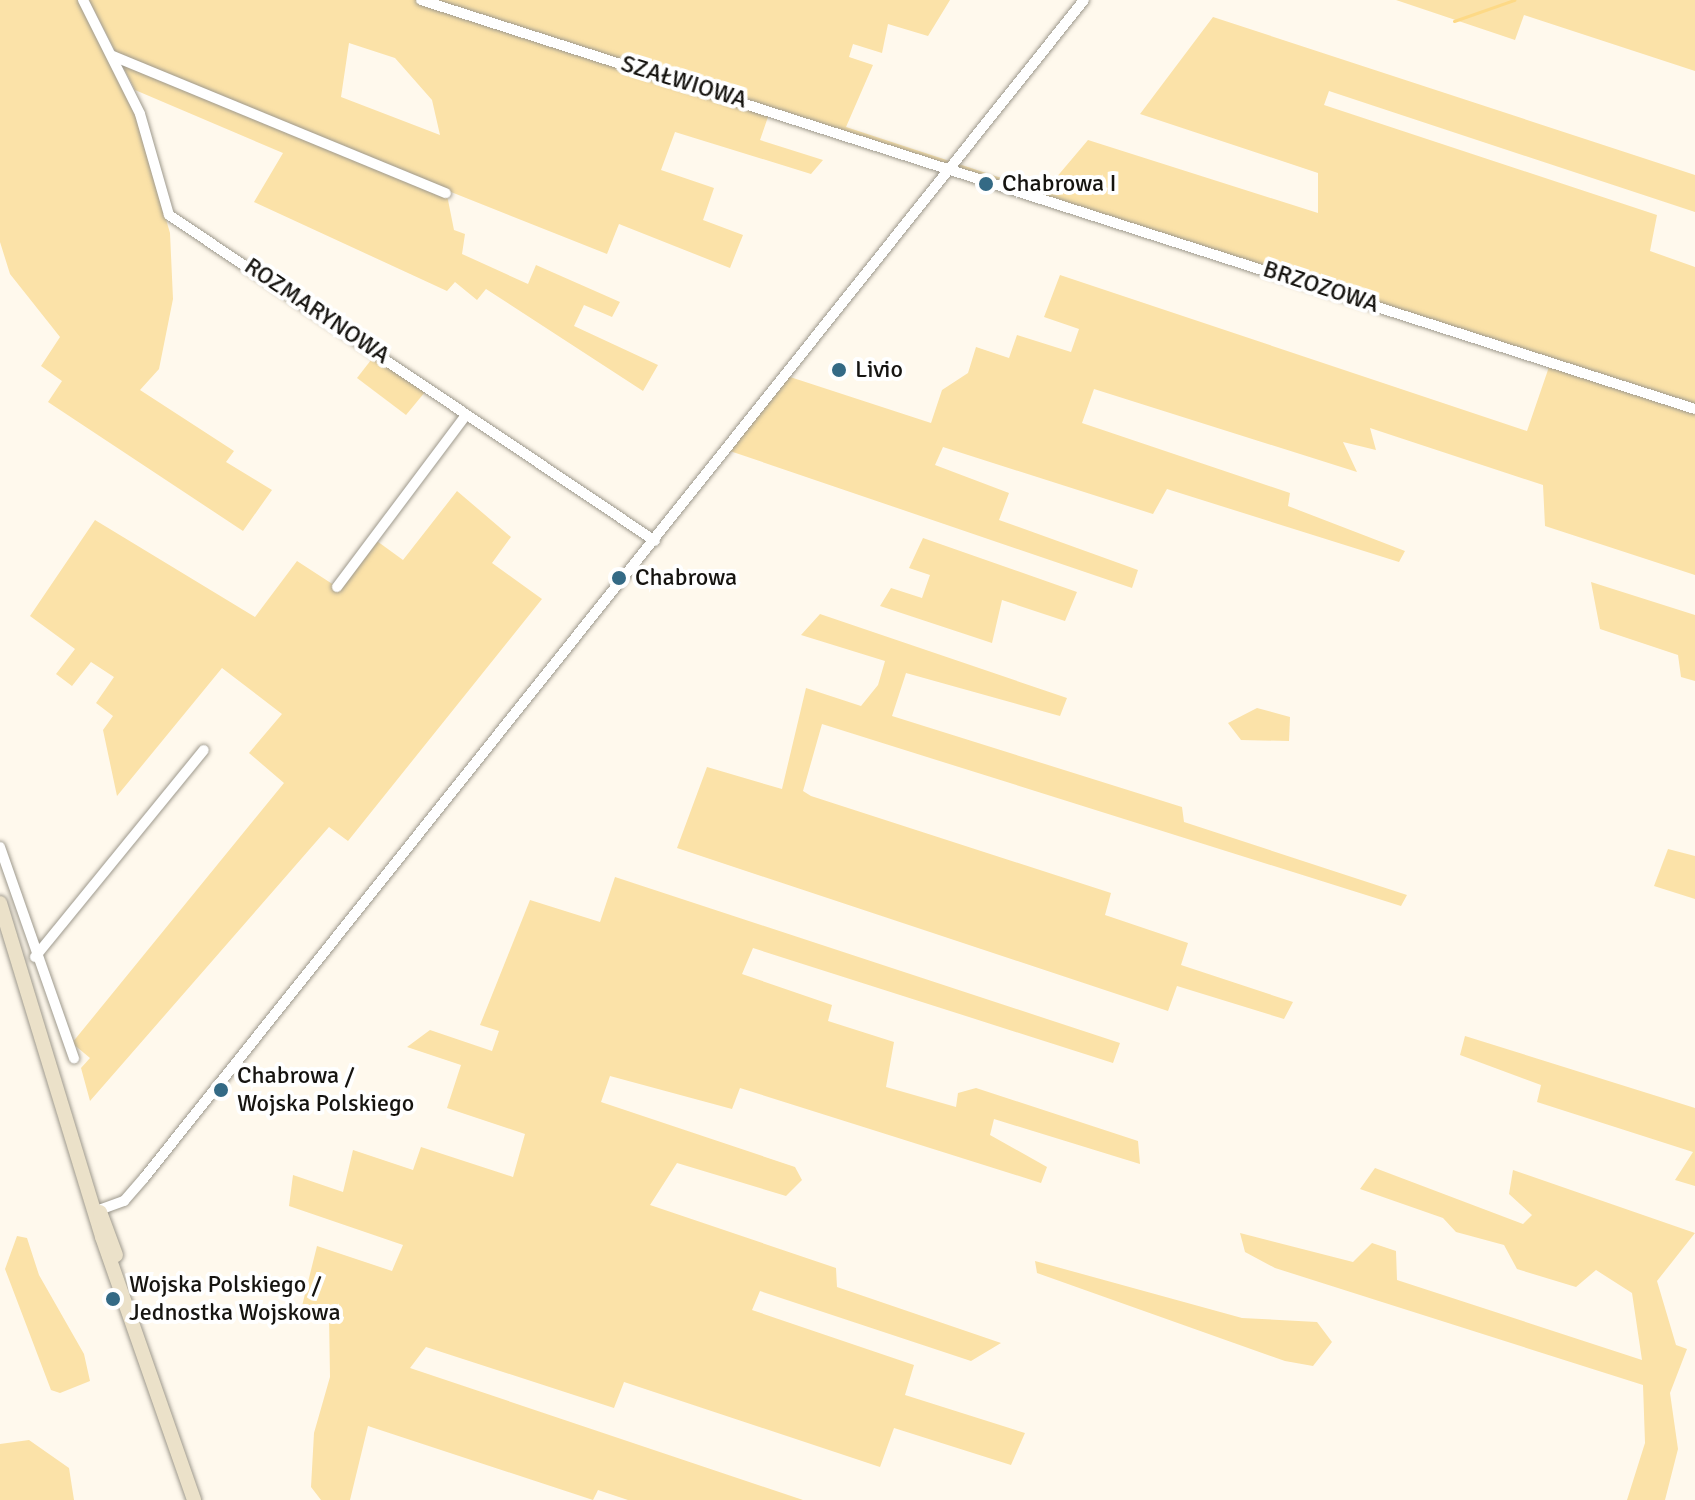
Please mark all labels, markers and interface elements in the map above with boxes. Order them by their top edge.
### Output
street label: SZAŁWIOWA [618,49,750,115]
place label: Chabrowa I [1002,170,1117,198]
marker: Chabrowa I [977,175,995,193]
street label: ROZMARYNOWA [239,252,395,370]
street label: BRZOZOWA [1259,255,1383,319]
place label: Livio [855,356,903,384]
marker: Livio [830,361,848,379]
place label: Chabrowa [635,564,737,592]
marker: Chabrowa [610,569,628,587]
place label: Chabrowa / Wojska Polskiego [237,1062,414,1118]
marker: Chabrowa / Wojska Polskiego [212,1081,230,1099]
place label: Wojska Polskiego / Jednostka Wojskowa [129,1271,341,1327]
marker: Wojska Polskiego / Jednostka Wojskowa [104,1290,122,1308]

